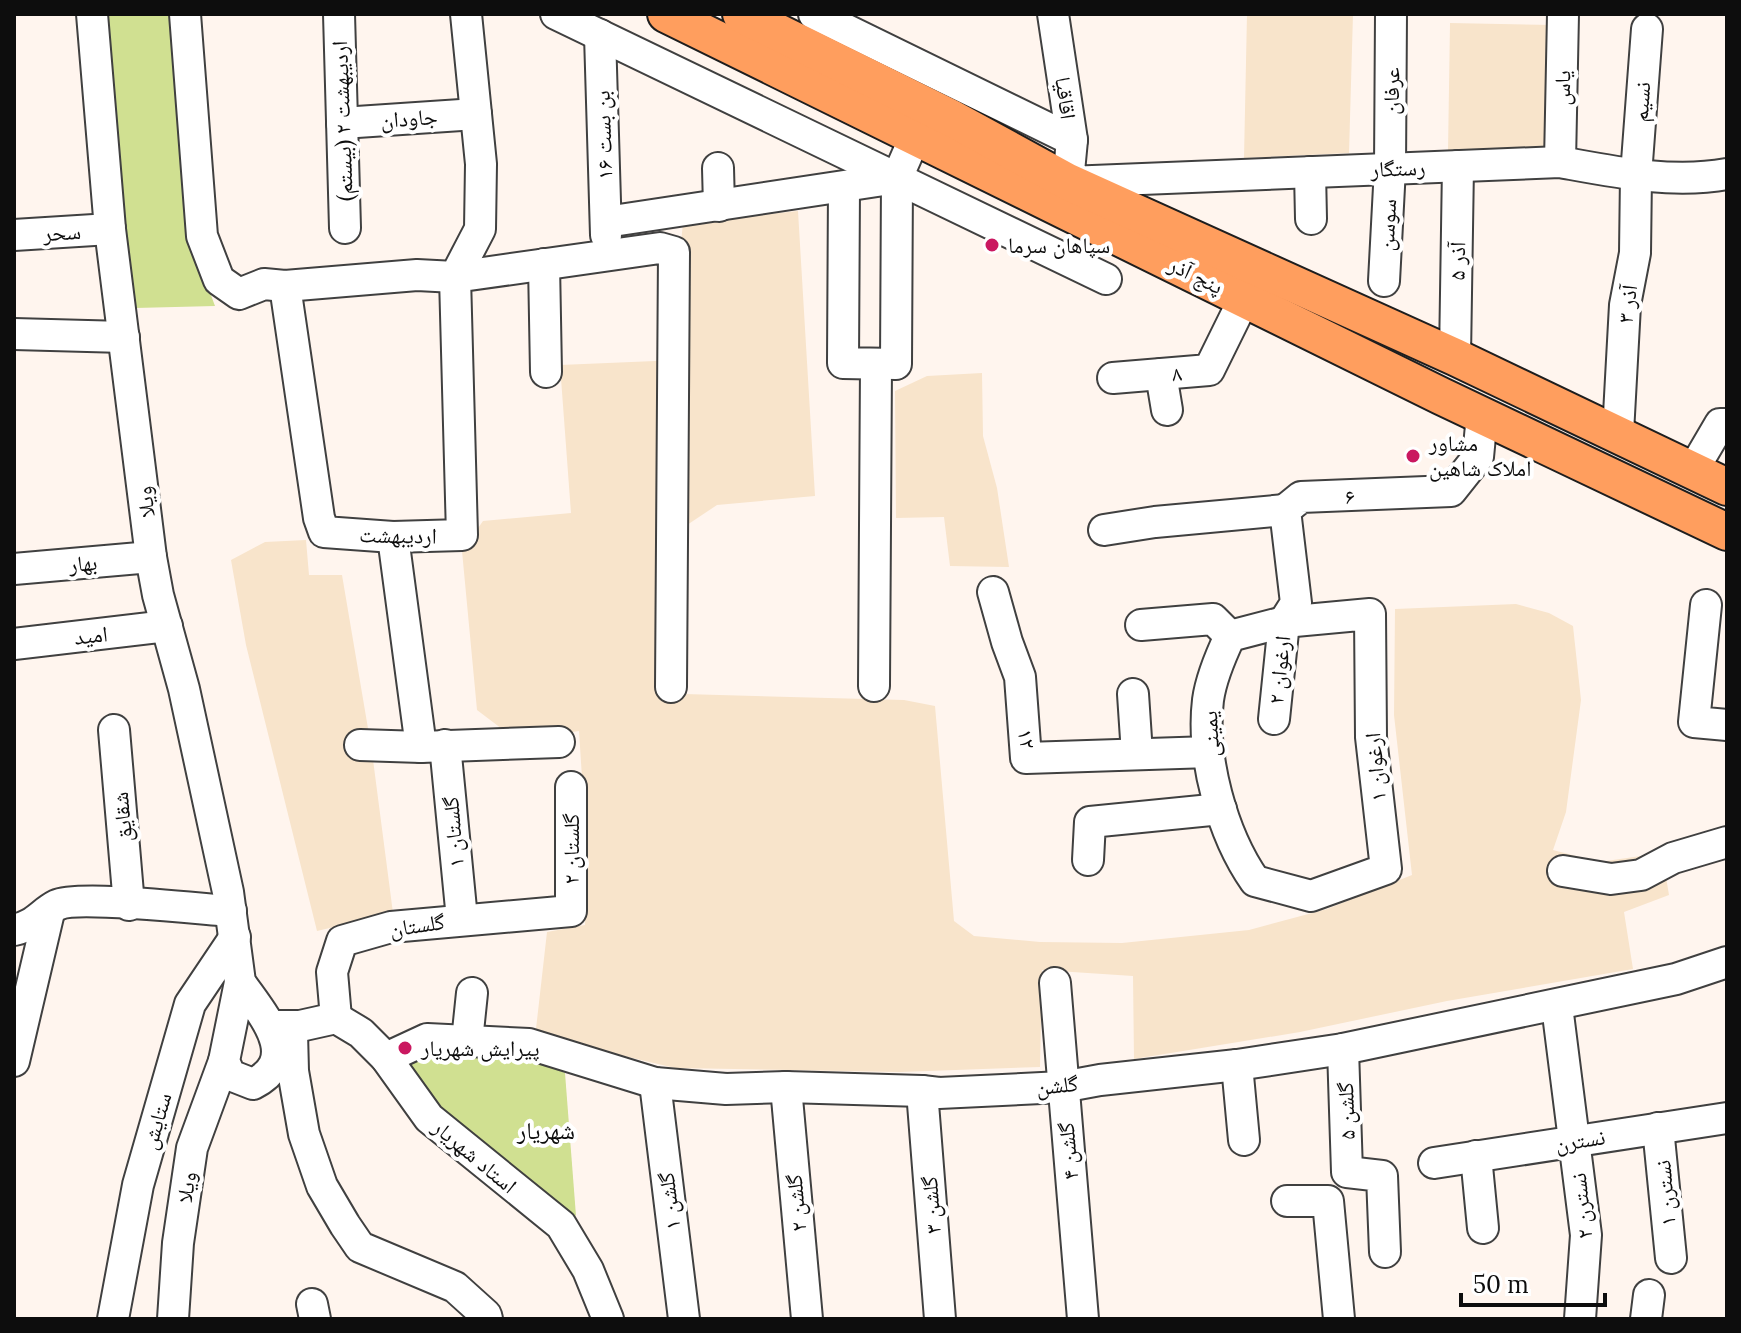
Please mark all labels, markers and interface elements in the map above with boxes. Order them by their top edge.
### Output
street label: اردیبهشت ۲ (بیستم) [325,40,360,202]
street label: عرفان [1377,67,1405,115]
street label: یاس [1548,70,1576,106]
street label: اقاقیا [1049,75,1083,121]
street label: نسیم [1626,81,1657,123]
street label: بن بست ۱۶ [587,90,619,180]
street label: جاودان [380,102,438,134]
street label: رستگار [1369,153,1426,183]
street label: سوسن [1372,198,1402,252]
street label: سحر [41,217,82,247]
place label: سپاهان سرما [1008,231,1110,259]
marker: سپاهان سرما [983,236,1001,254]
street label: آذر ۵ [1443,241,1471,280]
street label: پنج آذر [1163,249,1228,300]
street label: آذر ۳ [1611,283,1643,325]
street label: ۸ [1171,359,1183,387]
place label: مشاور املاک شاهین [1428,429,1531,482]
marker: مشاور املاک شاهین [1404,447,1422,465]
street label: ۶ [1345,482,1356,510]
street label: ویلا [129,485,161,519]
street label: اردیبهشت [359,520,437,550]
street label: بهار [67,548,98,578]
street label: امید [73,619,109,651]
street label: ارغوان ۲ [1261,634,1297,706]
street label: یمینی [1195,710,1225,758]
street label: ۱۲ [1011,727,1043,751]
street label: ارغوان ۱ [1358,731,1392,803]
street label: شقایق [106,791,138,843]
street label: گلستان ۱ [436,795,470,869]
street label: گلستان ۲ [557,813,585,885]
street label: گلستان [388,907,446,943]
place label: پیرایش شهریار [420,1034,540,1062]
marker: پیرایش شهریار [396,1039,414,1057]
street label: گلشن [1035,1069,1079,1101]
street label: گلشن ۵ [1331,1082,1361,1140]
street label: ستایش [135,1089,177,1153]
street label: استاد شهریار [426,1112,523,1199]
district label: شهریار [516,1115,575,1146]
street label: گلشن ۴ [1052,1121,1084,1181]
street label: نسترن [1553,1122,1607,1158]
street label: نسترن ۱ [1648,1159,1682,1227]
street label: ویلا [170,1169,202,1205]
street label: گلشن ۱ [652,1171,686,1231]
street label: نسترن ۲ [1564,1172,1598,1240]
street label: گلشن ۲ [780,1173,812,1233]
street label: گلشن ۳ [915,1175,947,1235]
scale bar [1461,1257,1605,1307]
text: 50 m [1473,1269,1529,1300]

